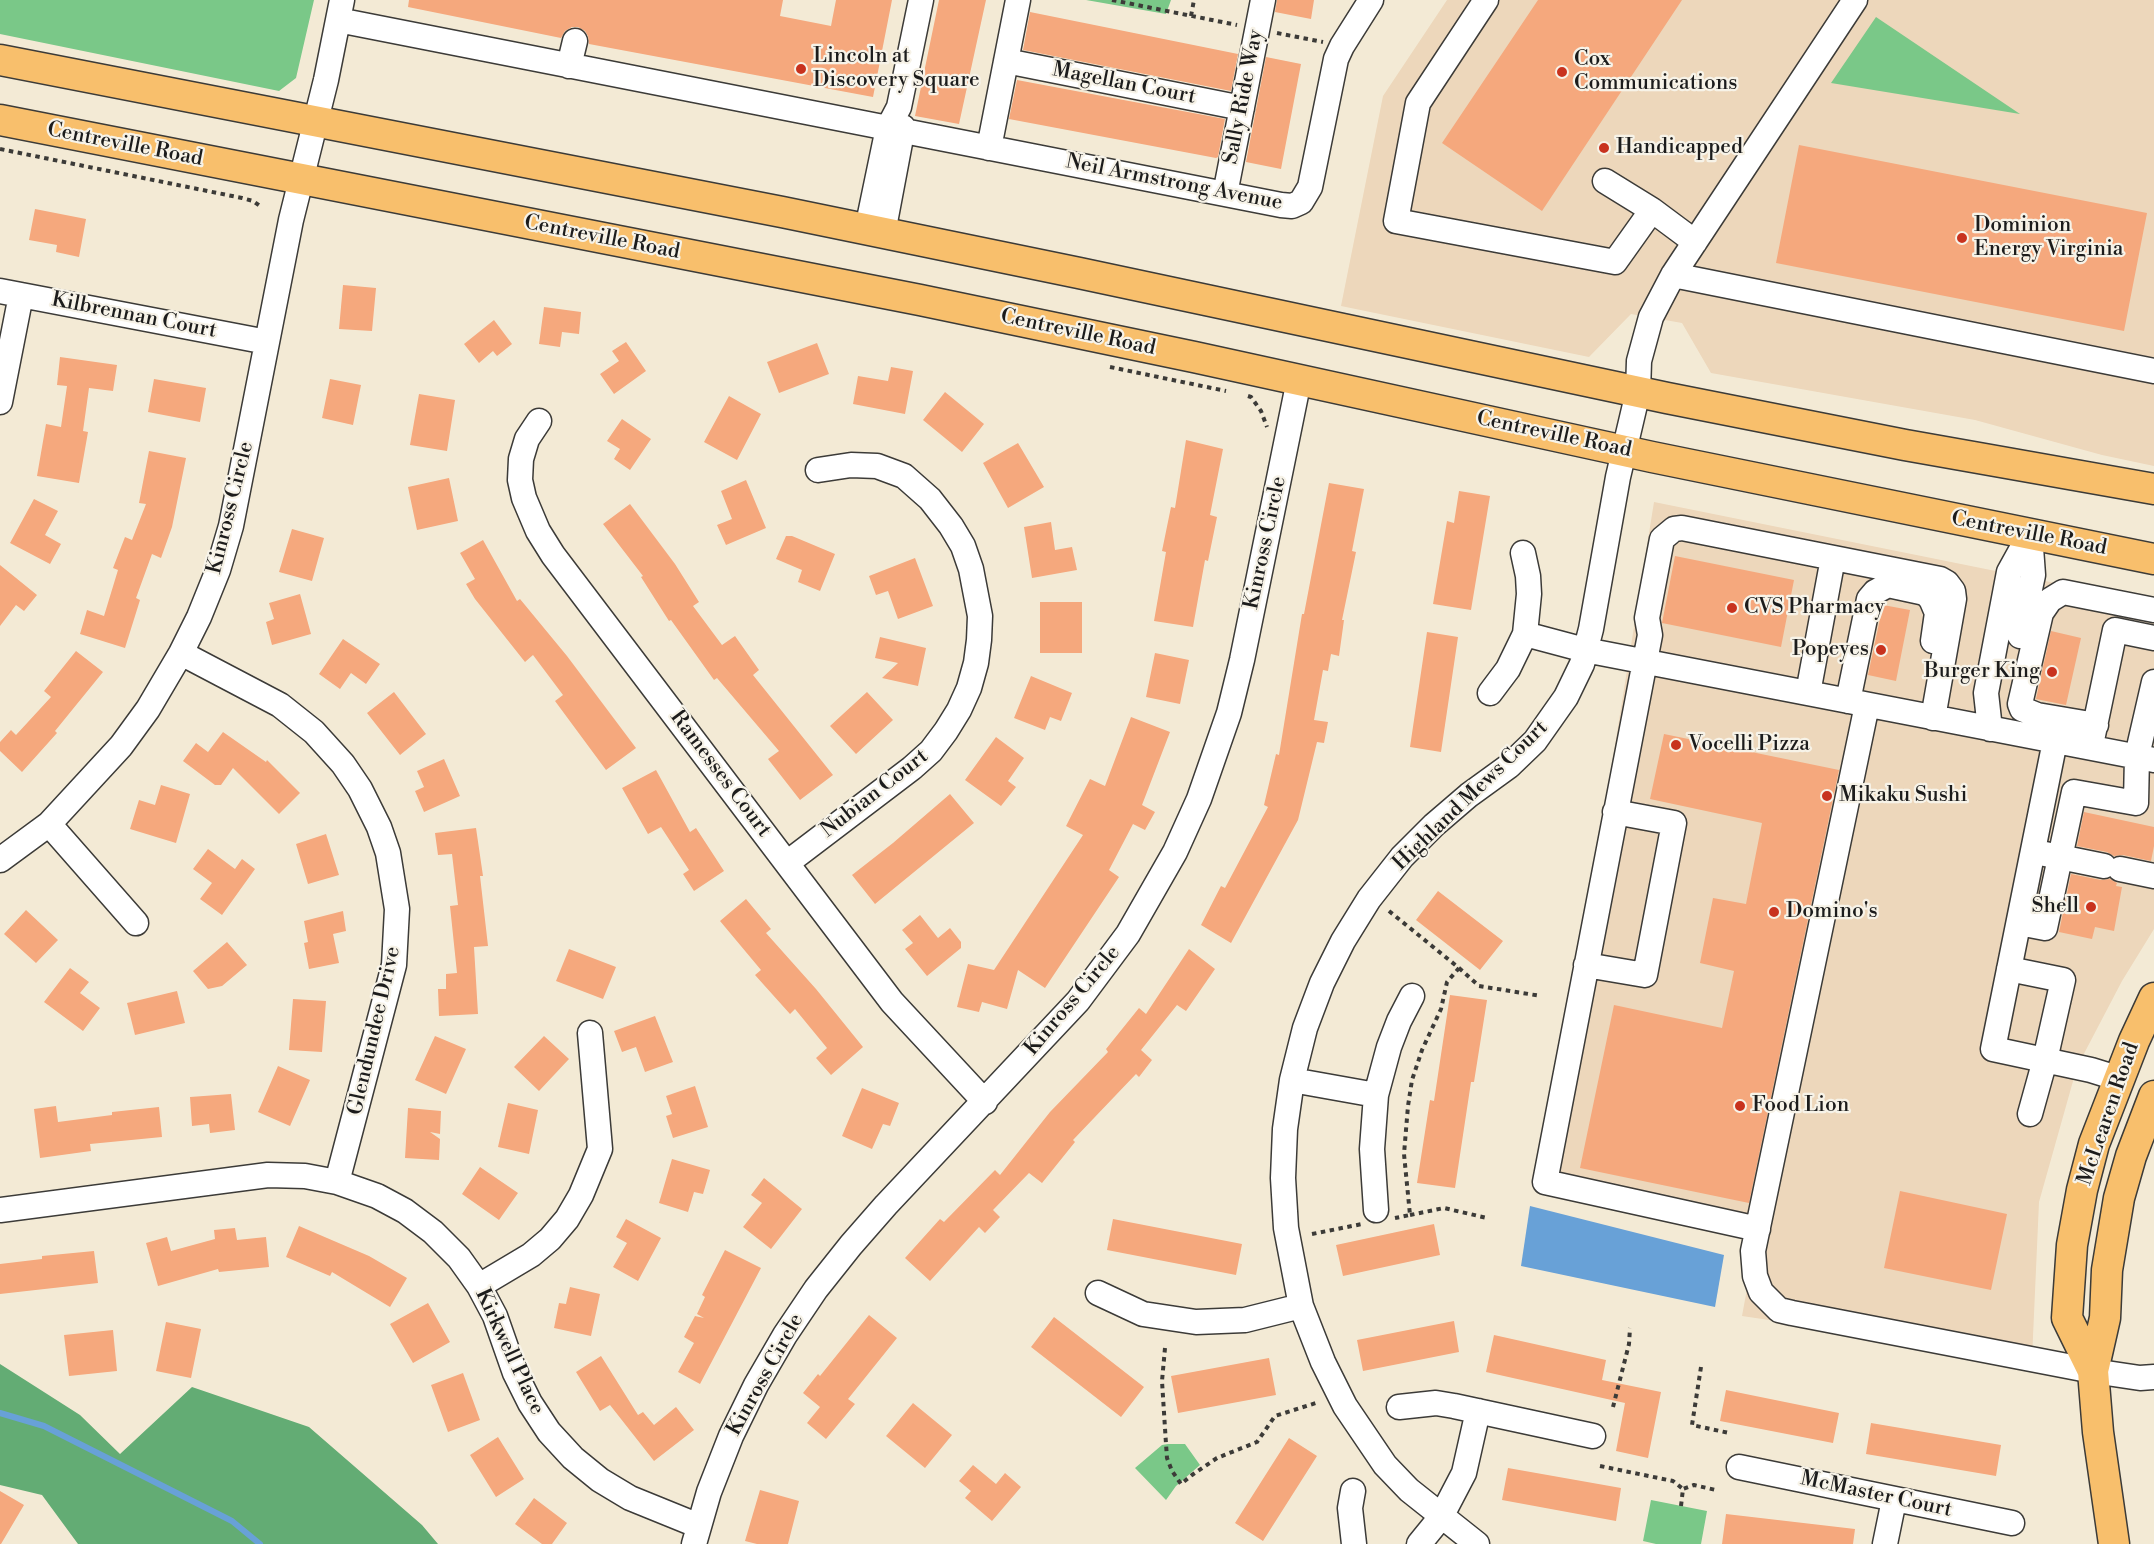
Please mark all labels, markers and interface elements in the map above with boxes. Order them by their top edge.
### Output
street label: Sally Ride Way [1219,28,1269,166]
place label: Lincoln at Discovery Square [813,44,980,94]
place label: Cox Communications [1574,47,1738,97]
street label: Magellan Court [1050,58,1198,110]
marker: Lincoln at Discovery Square [794,62,808,76]
marker: Cox Communications [1555,65,1569,79]
street label: Centreville Road [45,118,205,172]
place label: Handicapped [1616,135,1743,161]
marker: Handicapped [1597,141,1611,155]
street label: Neil Armstrong Avenue [1064,150,1284,216]
street label: Centreville Road [522,211,682,265]
place label: Dominion Energy Virginia [1974,213,2123,263]
marker: Dominion Energy Virginia [1955,231,1969,245]
street label: Kilbrennan Court [49,288,219,344]
street label: Centreville Road [998,304,1158,362]
street label: Centreville Road [1474,406,1634,464]
street label: Kinross Circle [202,439,260,577]
street label: Kinross Circle [1240,474,1292,612]
street label: Centreville Road [1949,507,2109,561]
place label: CVS Pharmacy [1744,595,1885,621]
marker: CVS Pharmacy [1725,601,1739,615]
place label: Popeyes [1792,637,1869,663]
marker: Popeyes [1874,643,1888,657]
place label: Burger King [1924,659,2040,685]
marker: Burger King [2045,665,2059,679]
street label: Ramesses Court [664,706,776,842]
street label: Highland Mews Court [1388,716,1554,876]
place label: Vocelli Pizza [1688,732,1810,758]
marker: Vocelli Pizza [1669,738,1683,752]
street label: Nubian Court [816,744,934,844]
place label: Mikaku Sushi [1839,783,1967,809]
marker: Mikaku Sushi [1820,789,1834,803]
place label: Shell [2031,894,2079,920]
place label: Domino's [1786,899,1878,925]
marker: Shell [2084,900,2098,914]
marker: Domino's [1767,905,1781,919]
street label: Kinross Circle [1020,941,1126,1061]
street label: Glendundee Drive [343,944,407,1118]
street label: McLearen Road [2073,1039,2145,1189]
place label: Food Lion [1752,1093,1849,1119]
marker: Food Lion [1733,1099,1747,1113]
street label: Kirkwell Place [469,1285,549,1419]
street label: Kinross Circle [722,1310,810,1440]
street label: McMaster Court [1798,1467,1954,1523]

